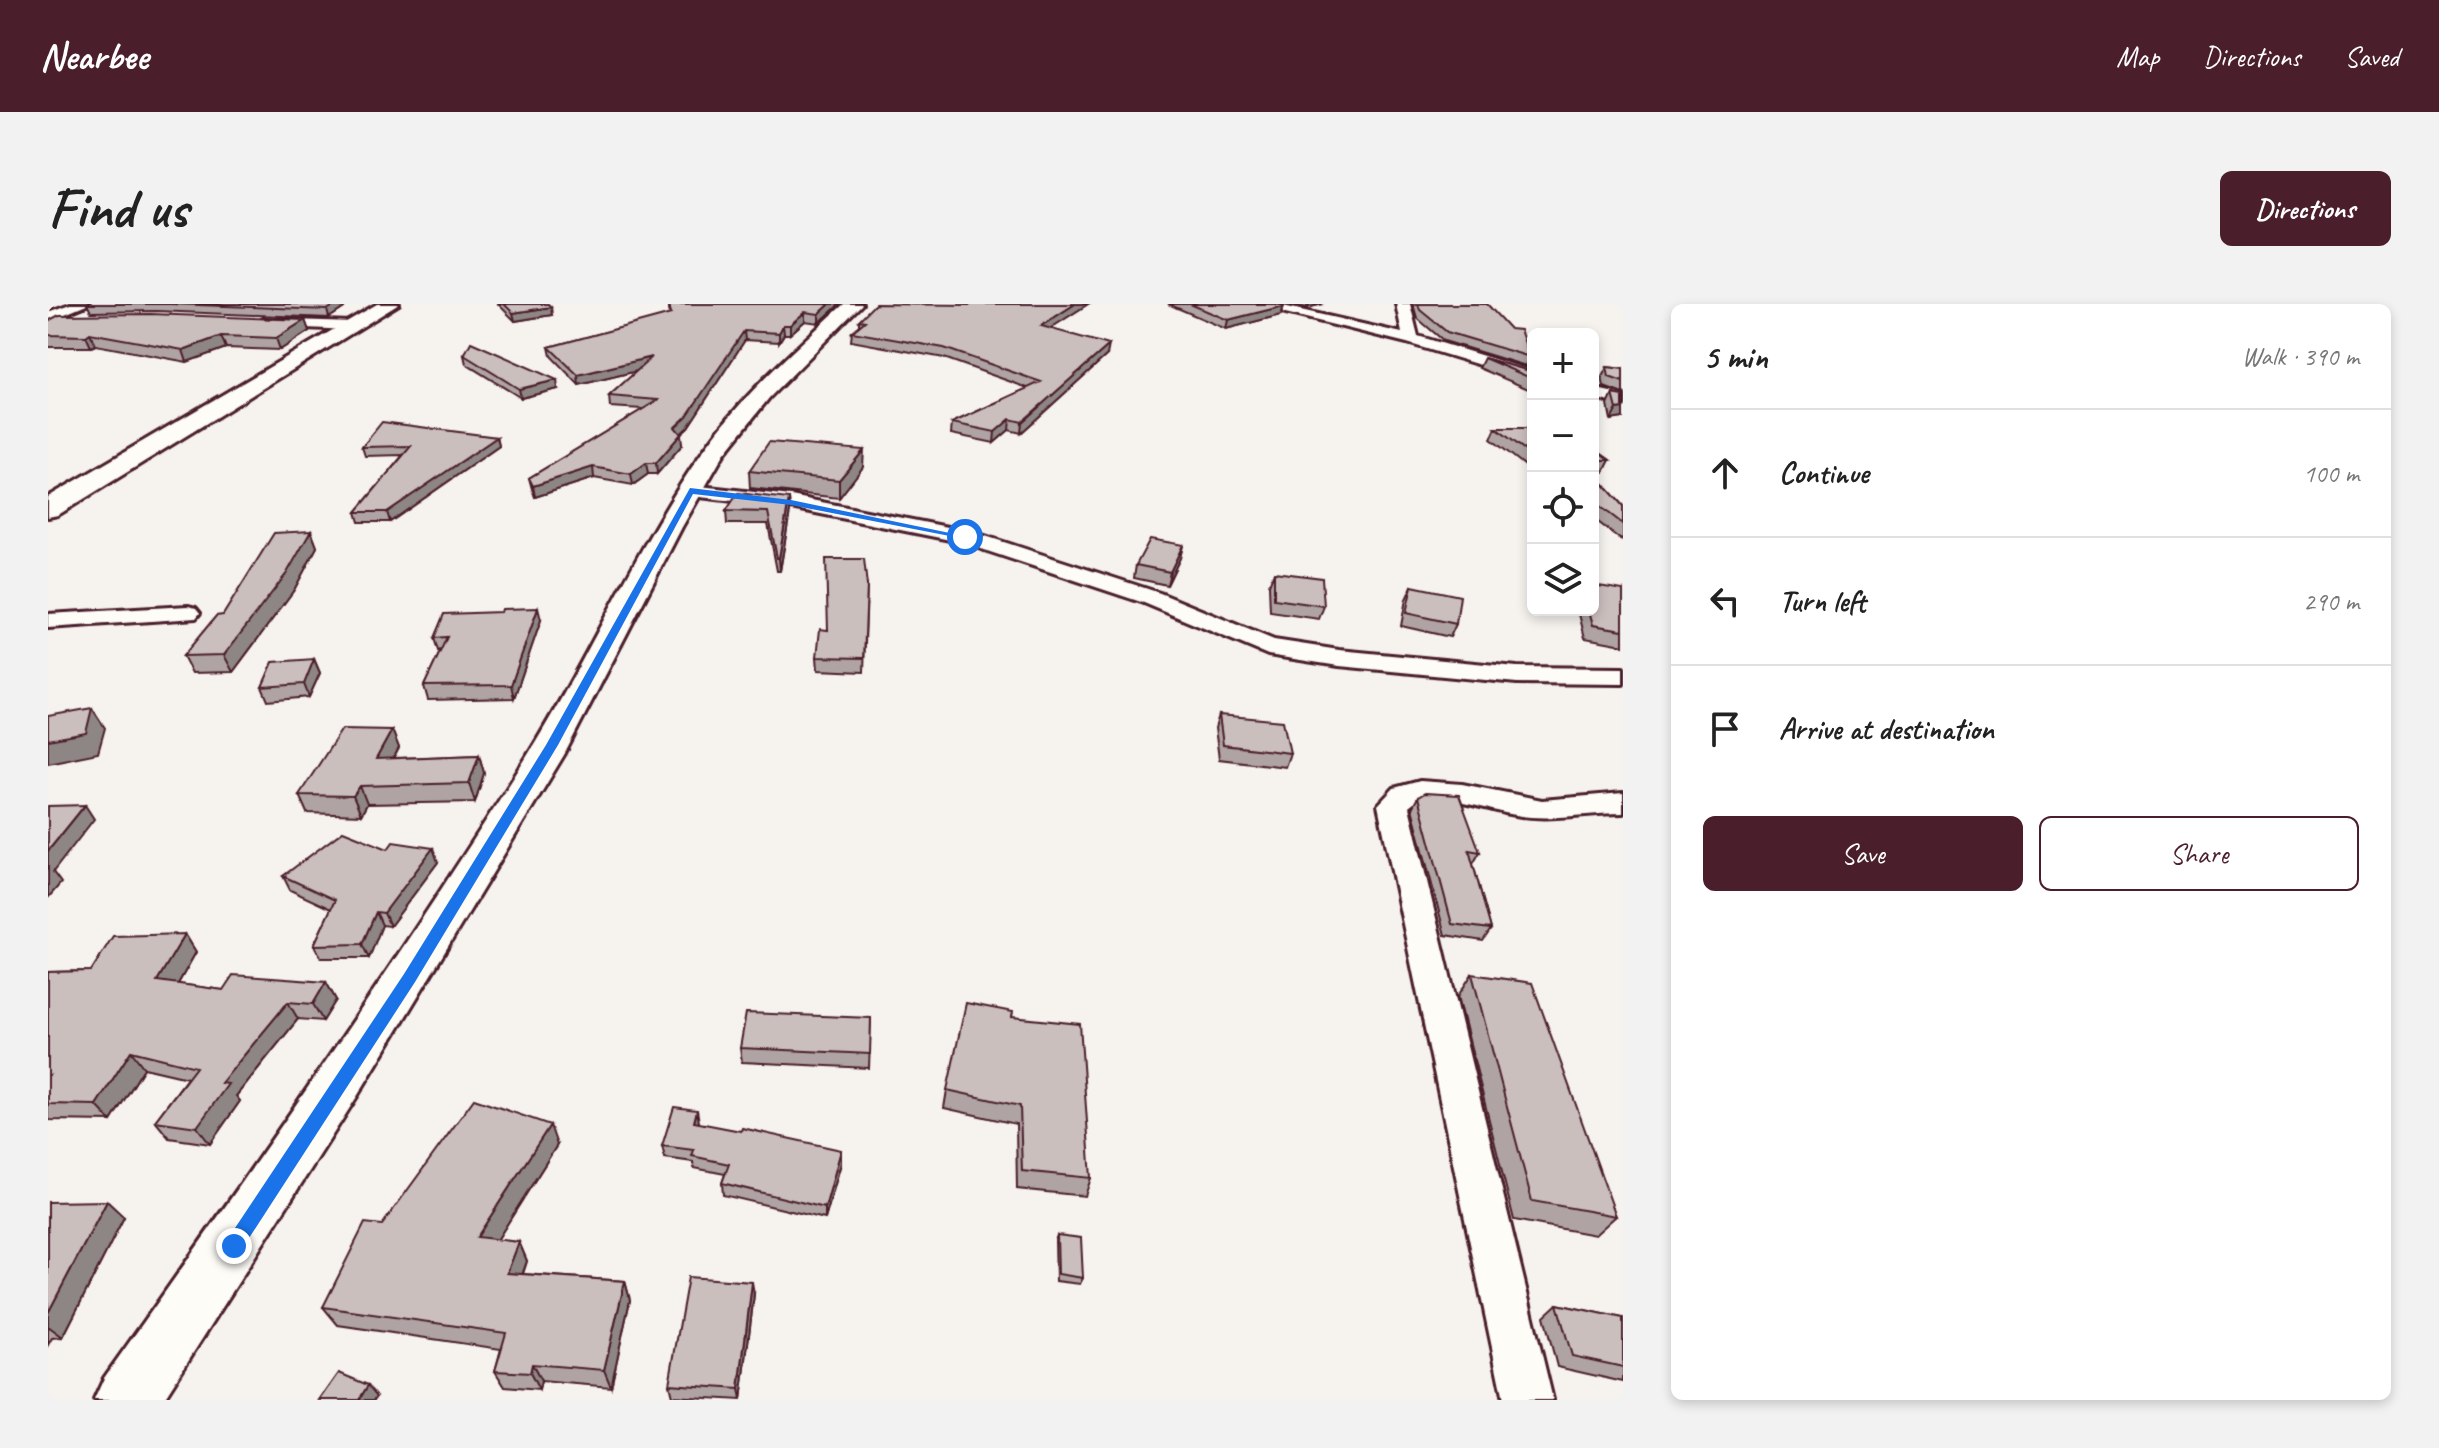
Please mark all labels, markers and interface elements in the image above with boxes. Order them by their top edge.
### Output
text: Nearbee [40,33,148,80]
text: Map [2116,39,2159,74]
text: Directions [2203,39,2301,74]
text: Saved [2345,39,2399,74]
button: Directions [2220,171,2391,246]
text: Find us [48,173,188,244]
map controls [1527,328,1599,616]
button: + [1527,328,1599,400]
text: 5 min [1703,335,1768,378]
text: Walk · 390 m [2242,340,2359,373]
button: − [1527,400,1599,472]
icon: ahead [1703,451,1747,495]
text: Continue [1779,454,1869,492]
text: 100 m [2303,457,2359,490]
button: locate [1527,472,1599,544]
route start [947,519,983,555]
button: layers [1527,544,1599,616]
icon: left [1703,579,1747,623]
text: Turn left [1779,582,1866,620]
text: 290 m [2303,585,2359,618]
icon: arrive [1703,707,1747,751]
text: Arrive at destination [1779,710,1994,748]
button: Save [1703,816,2023,891]
button: Share [2039,816,2359,891]
route end [216,1228,252,1264]

